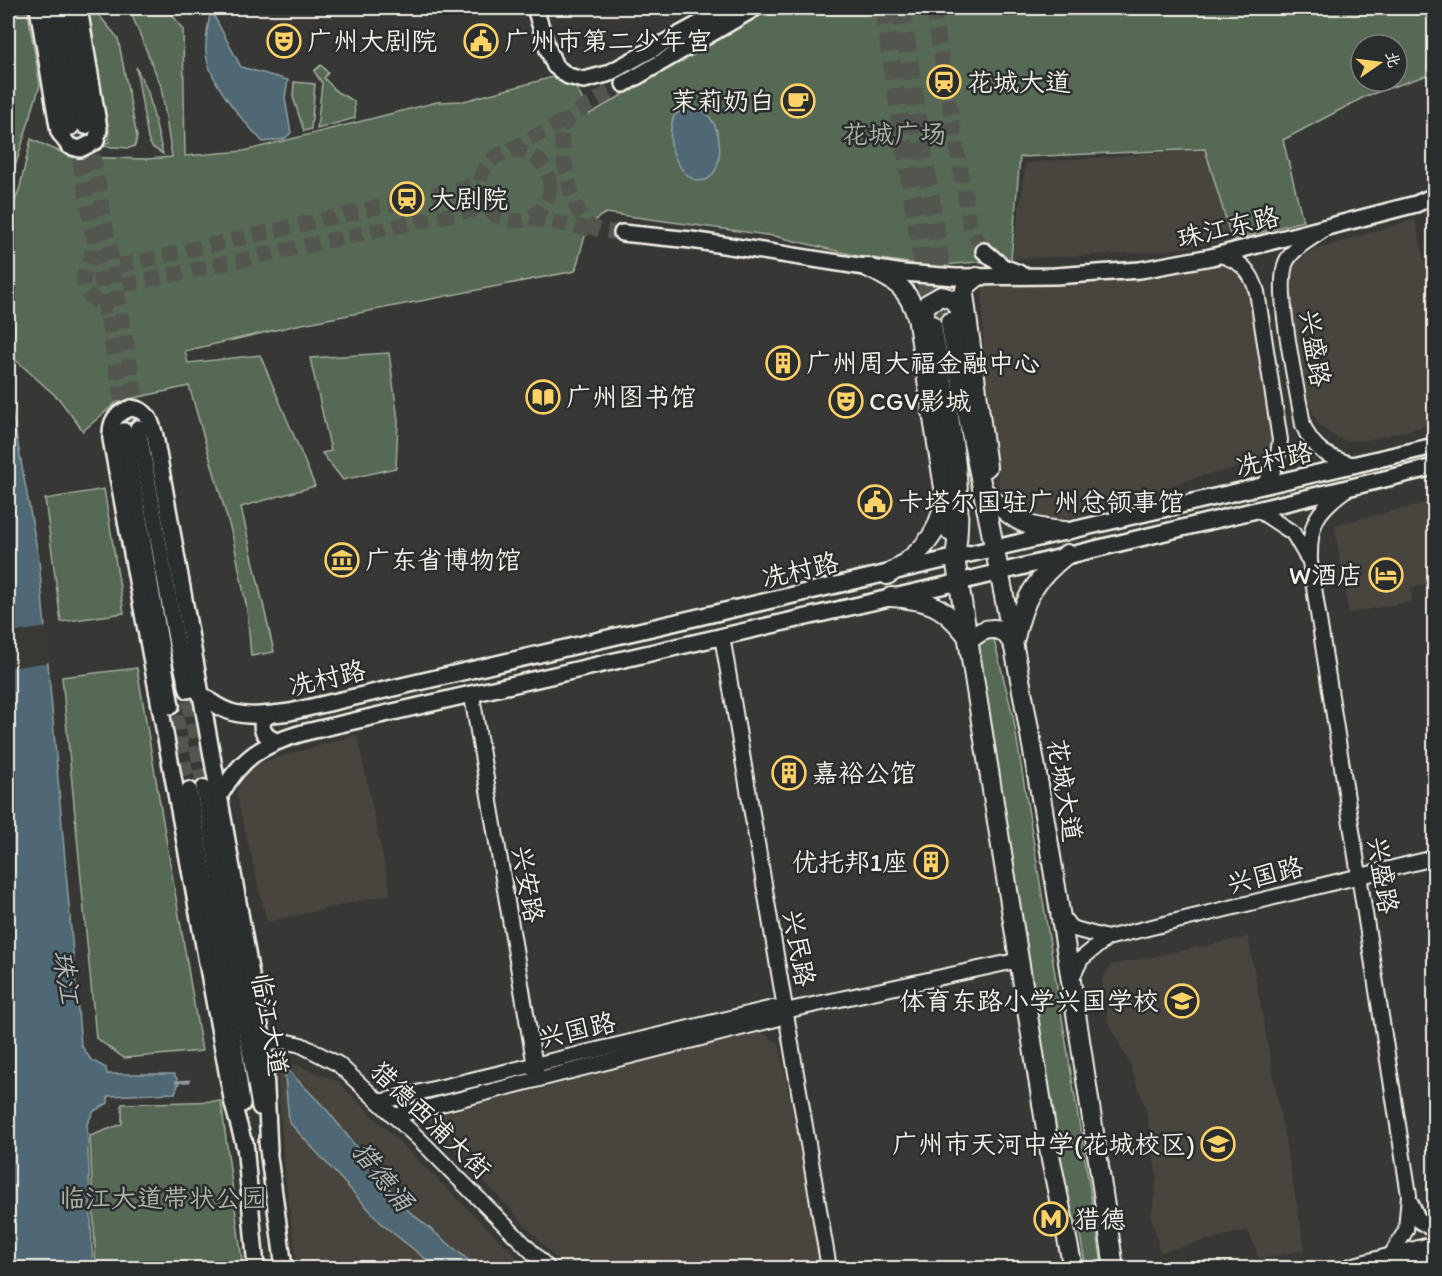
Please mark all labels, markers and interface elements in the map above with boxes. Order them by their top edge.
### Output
theatre icon: 广州大剧院 [266,23,302,59]
public building icon: 广州市第二少年宫 [463,23,499,59]
place label: 广州大剧院 [307,25,437,57]
place label: 广州市第二少年宫 [504,25,712,57]
north arrow [1349,33,1409,93]
text: 北 [1382,49,1404,70]
station icon: 花城大道 [926,64,962,100]
place label: 花城大道 [967,66,1071,98]
cafe icon: 茉莉奶白 [780,83,816,119]
place label: 茉莉奶白 [671,85,775,117]
park label: 花城广场 [842,118,946,150]
station icon: 大剧院 [389,181,425,217]
place label: 大剧院 [430,183,508,215]
street label: 珠江东路 [1174,200,1282,254]
street label: 兴盛路 [1293,307,1337,389]
building icon: 广州周大福金融中心 [765,345,801,381]
place label: 广州周大福金融中心 [806,347,1040,379]
library icon: 广州图书馆 [525,379,561,415]
place label: 广州图书馆 [566,381,696,413]
theatre icon: CGV影城 [828,383,864,419]
place label: CGV影城 [869,385,971,417]
street label: 冼村路 [1233,435,1315,483]
public building icon: 卡塔尔国驻广州总领事馆 [857,484,893,520]
place label: 卡塔尔国驻广州总领事馆 [898,486,1184,518]
museum icon: 广东省博物馆 [324,542,360,578]
place label: 广东省博物馆 [365,544,521,576]
street label: 冼村路 [758,546,842,594]
hotel icon: W酒店 [1368,557,1404,593]
place label: W酒店 [1289,559,1363,591]
street label: 冼村路 [285,654,369,702]
street label: 花城大道 [1041,736,1089,844]
building icon: 嘉裕公馆 [771,755,807,791]
place label: 嘉裕公馆 [812,757,916,789]
street label: 兴盛路 [1361,834,1405,916]
street label: 兴安路 [505,843,551,925]
building icon: 优托邦1座 [913,844,949,880]
place label: 优托邦1座 [792,846,908,878]
street label: 兴国路 [1223,850,1307,900]
street label: 兴民路 [776,907,822,989]
water label: 珠江 [47,948,87,1007]
street label: 临江大道 [245,970,295,1078]
school or university icon: 体育东路小学兴国学校 [1164,983,1200,1019]
place label: 体育东路小学兴国学校 [899,985,1159,1017]
street label: 兴国路 [535,1006,619,1054]
street label: 猎德西浦大街 [364,1054,498,1186]
school or university icon: 广州市天河中学(花城校区) [1200,1126,1236,1162]
place label: 广州市天河中学(花城校区) [892,1128,1195,1160]
water label: 猎德涌 [345,1134,422,1219]
park label: 临江大道带状公园 [59,1182,267,1214]
metro station icon: 猎德 [1033,1201,1069,1237]
place label: 猎德 [1074,1203,1126,1235]

